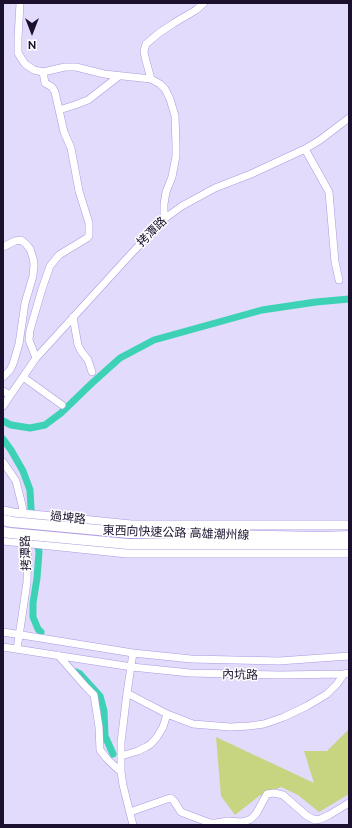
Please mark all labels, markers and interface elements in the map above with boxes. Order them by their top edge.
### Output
north arrow [12,12,52,52]
text: N [28,38,36,51]
street label: 拷潭路 [134,214,170,250]
street label: 過埤路 [49,509,87,527]
street label: 東西向快速公路 高雄潮州線 [102,523,250,543]
street label: 拷潭路 [18,535,34,571]
street label: 內坑路 [222,667,258,683]

